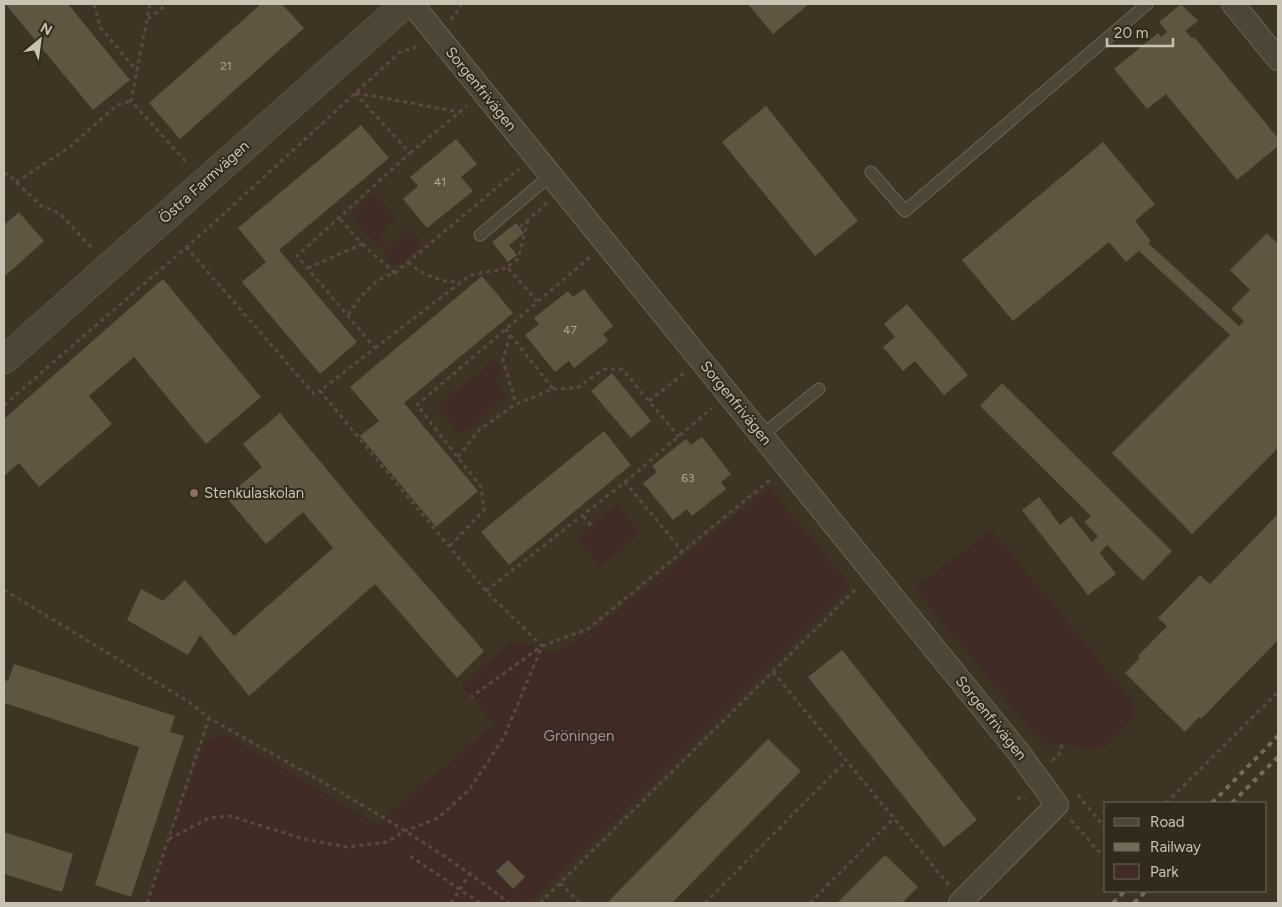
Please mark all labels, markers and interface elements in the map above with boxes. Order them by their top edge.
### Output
north arrow [15,15,65,65]
scale bar [1107,15,1173,47]
text: N [37,19,55,39]
text: 20 m [1114,24,1148,42]
street label: Sorgenfrivägen [442,43,520,135]
house number: 21 [220,59,232,73]
street label: Östra Farmvägen [155,137,253,227]
house number: 41 [434,175,446,189]
house number: 47 [563,323,577,337]
street label: Sorgenfrivägen [697,357,775,449]
house number: 63 [681,471,695,485]
place label: Stenkulaskolan [204,484,304,502]
marker: Stenkulaskolan [188,487,200,499]
street label: Sorgenfrivägen [952,672,1030,764]
park label: Gröningen [544,727,614,745]
legend [1104,802,1267,892]
text: Road [1150,813,1185,831]
text: Railway [1150,838,1201,856]
text: Park [1150,863,1179,881]

